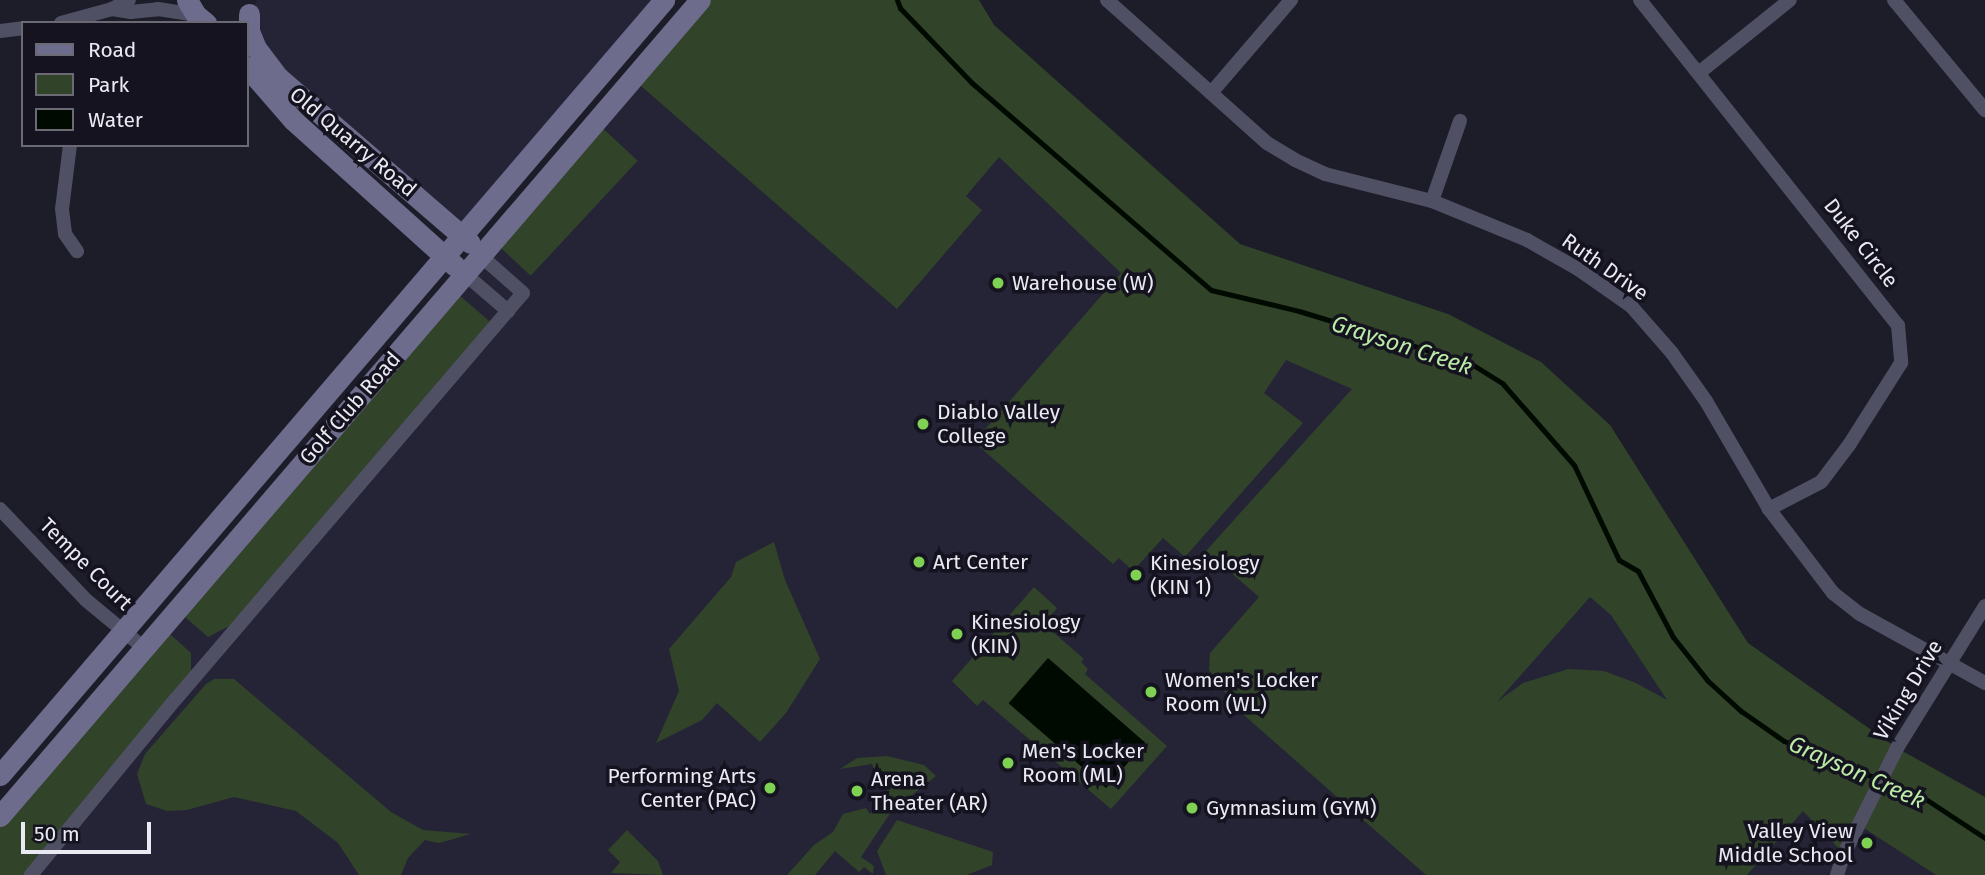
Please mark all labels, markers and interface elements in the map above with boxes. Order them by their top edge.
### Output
legend [21,21,248,147]
text: Road [88,37,136,63]
text: Park [88,72,129,98]
street label: Old Quarry Road [285,82,421,202]
text: Water [88,107,143,133]
street label: Duke Circle [1818,193,1904,293]
street label: Ruth Drive [1557,228,1653,306]
place label: Warehouse (W) [1012,270,1154,296]
marker: Warehouse (W) [990,275,1006,291]
water label: Grayson Creek [1328,309,1476,381]
street label: Golf Club Road [294,347,406,469]
place label: Diablo Valley College [937,399,1060,449]
marker: Diablo Valley College [915,416,931,432]
street label: Tempe Court [35,513,137,615]
place label: Art Center [933,549,1028,575]
place label: Kinesiology (KIN 1) [1150,550,1260,600]
marker: Art Center [911,554,927,570]
marker: Kinesiology (KIN 1) [1128,567,1144,583]
place label: Kinesiology (KIN) [971,609,1081,659]
marker: Kinesiology (KIN) [949,626,965,642]
street label: Viking Drive [1868,635,1948,745]
place label: Women's Locker Room (WL) [1165,667,1318,717]
marker: Women's Locker Room (WL) [1143,684,1159,700]
water label: Grayson Creek [1785,730,1929,814]
place label: Men's Locker Room (ML) [1022,738,1144,788]
marker: Men's Locker Room (ML) [1000,755,1016,771]
place label: Performing Arts Center (PAC) [607,763,756,813]
place label: Arena Theater (AR) [871,766,988,816]
marker: Performing Arts Center (PAC) [762,780,778,796]
marker: Arena Theater (AR) [849,783,865,799]
place label: Gymnasium (GYM) [1206,795,1377,821]
marker: Gymnasium (GYM) [1184,800,1200,816]
scale bar [24,808,154,852]
place label: Valley View Middle School [1718,818,1853,868]
text: 50 m [34,821,80,847]
marker: Valley View Middle School [1859,835,1875,851]

